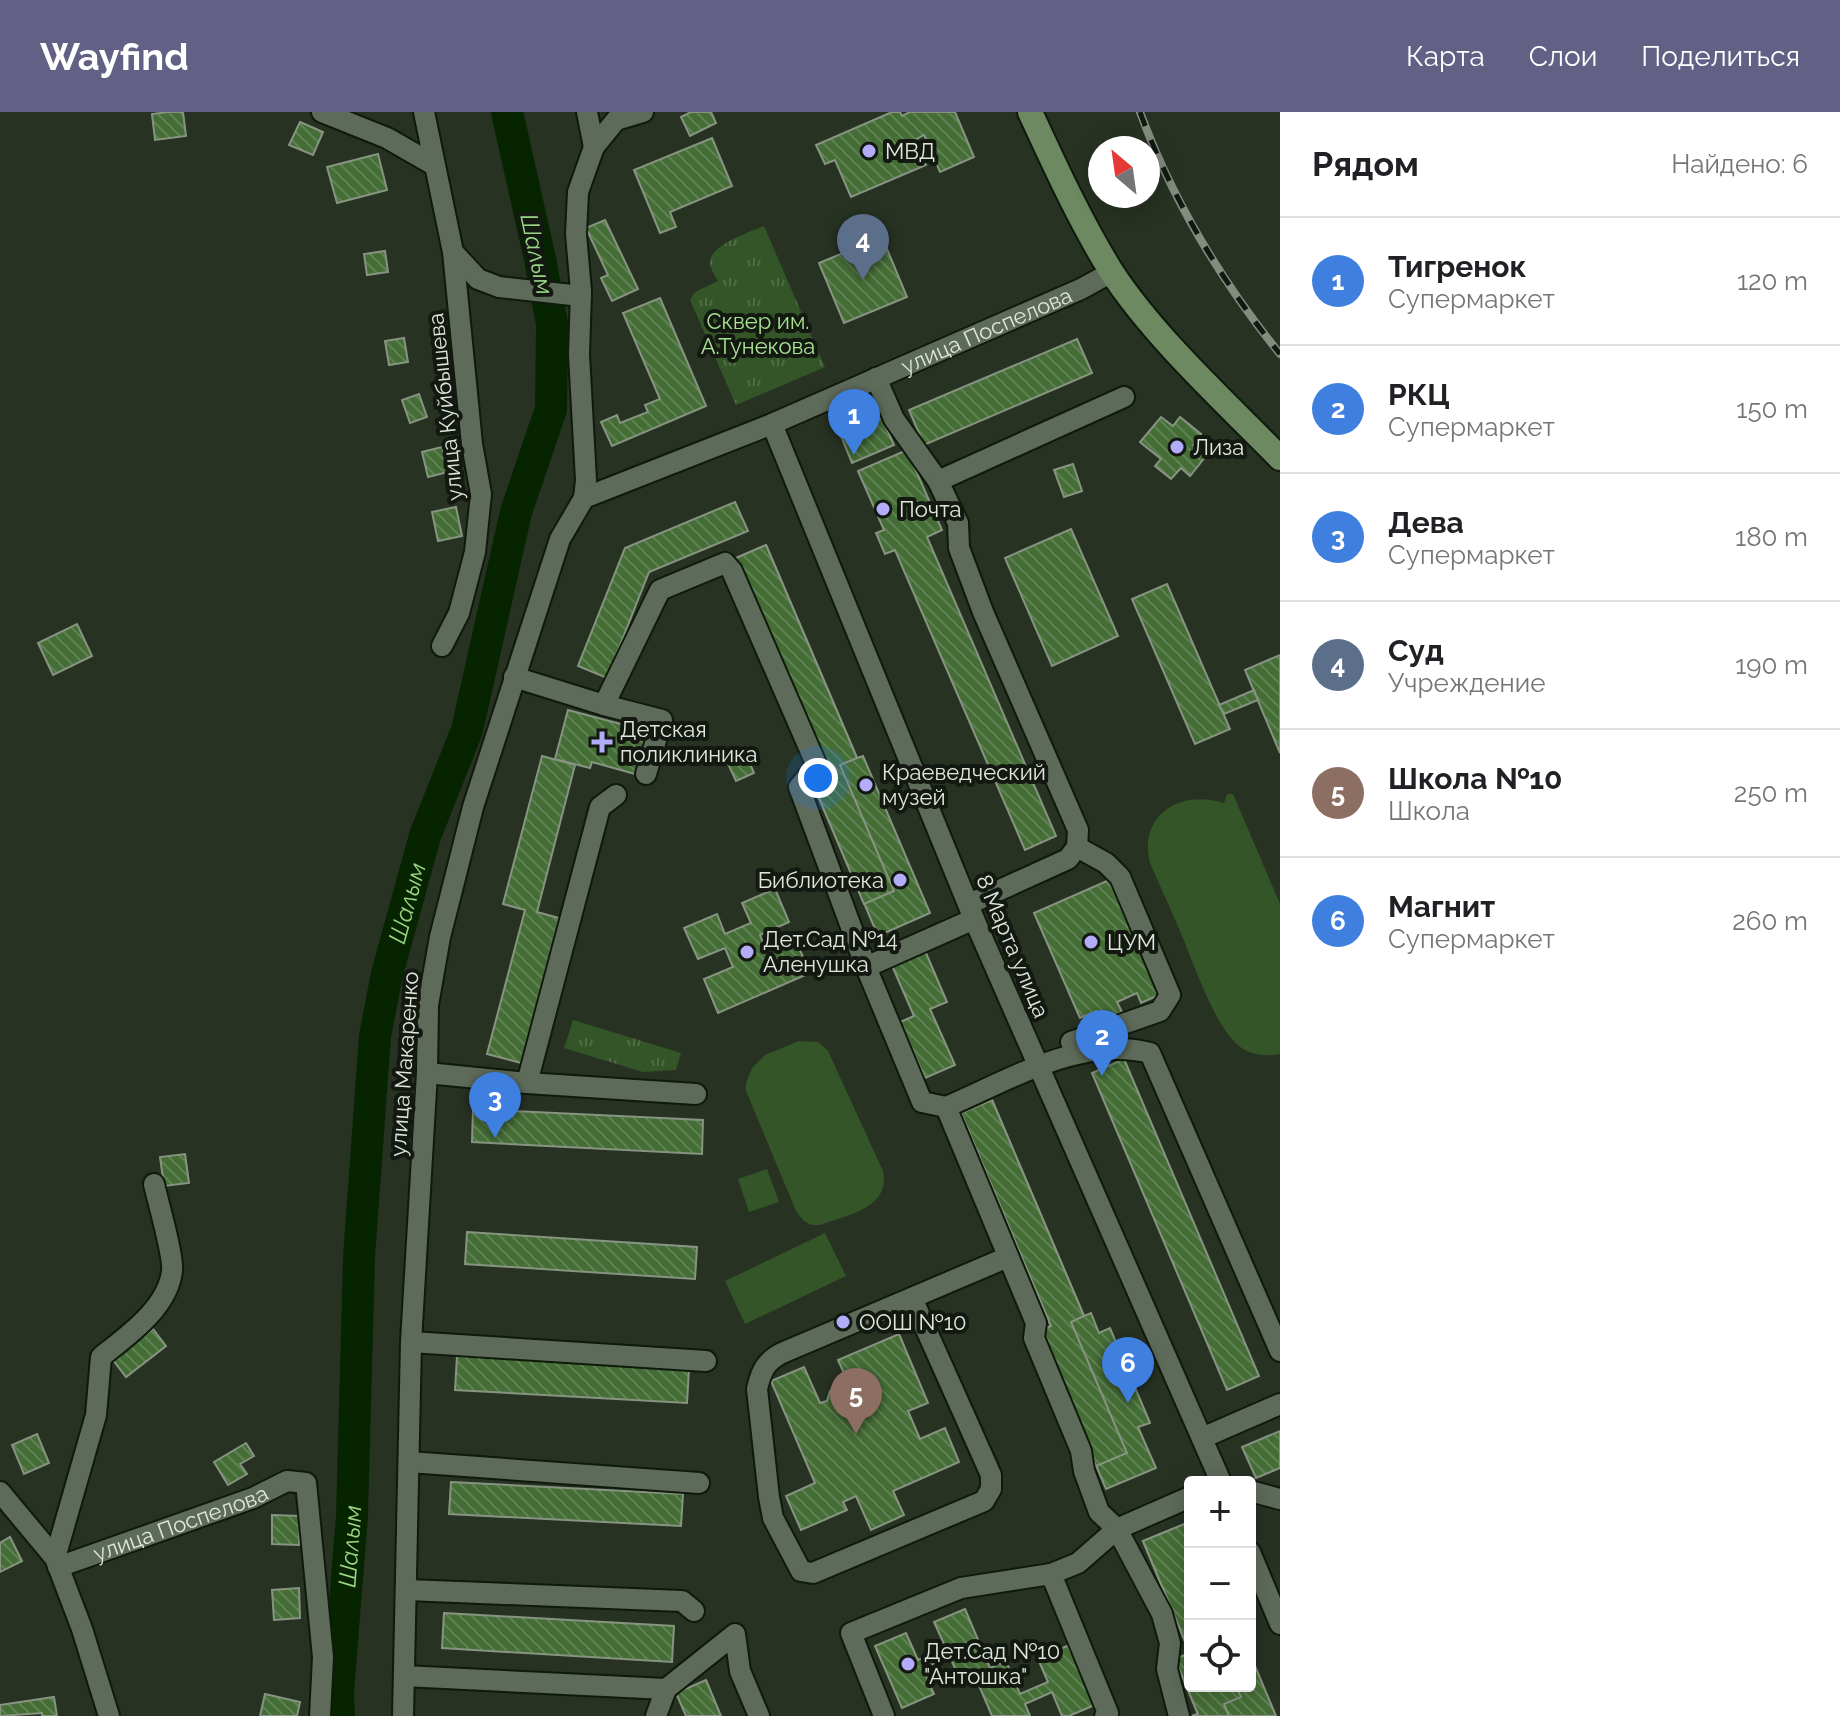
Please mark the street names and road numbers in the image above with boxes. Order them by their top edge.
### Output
street label: улица Поспелова [897,282,1076,379]
street label: улица Куйбышева [422,312,468,502]
street label: 8 Марта улица [971,870,1055,1022]
street label: улица Макаренко [385,970,423,1158]
street label: улица Поспелова [90,1480,272,1567]

